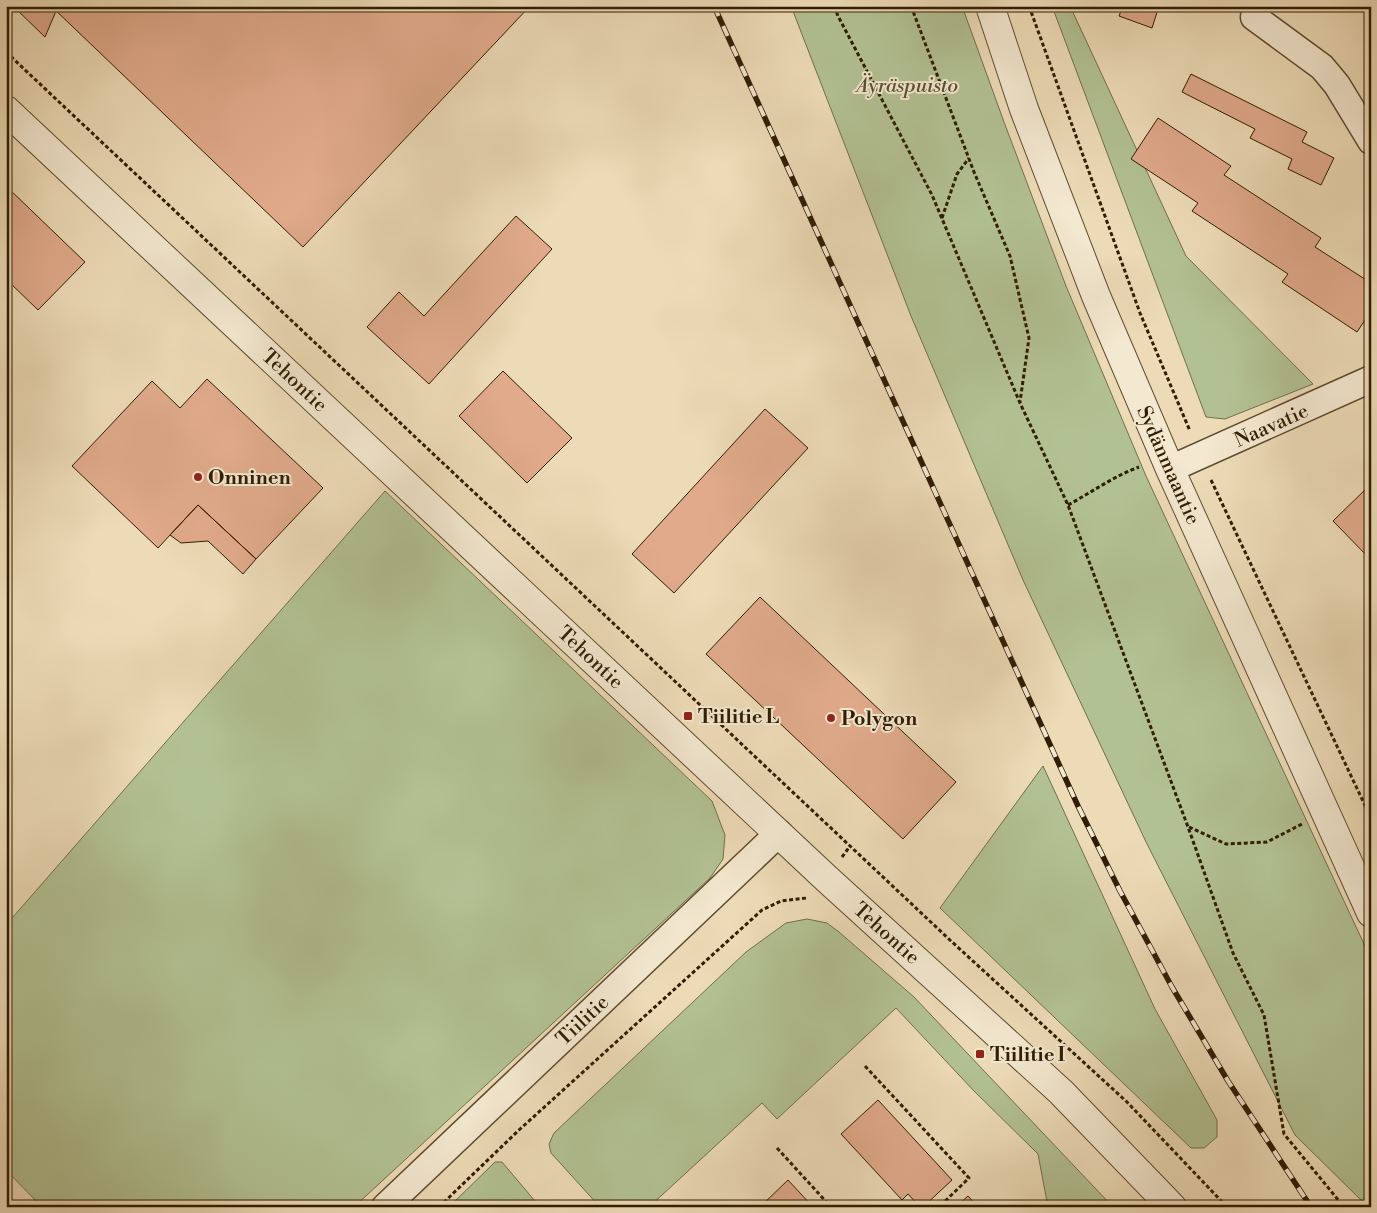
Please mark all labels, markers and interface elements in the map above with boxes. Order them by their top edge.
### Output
park label: Äyräspuisto [854,73,958,99]
street label: Tehontie [256,344,332,418]
street label: Naavatie [1231,399,1313,454]
street label: Sydänmaantie [1130,402,1205,529]
place label: Onninen [208,466,291,491]
marker: Onninen [192,471,204,483]
street label: Tehontie [552,621,628,695]
place label: Tiilitie L [698,705,780,730]
place label: Polygon [841,707,918,732]
marker: Tiilitie L [682,710,694,722]
marker: Polygon [825,712,837,724]
street label: Tehontie [847,898,925,971]
street label: Tiilitie [551,990,615,1052]
place label: Tiilitie I [990,1043,1066,1068]
marker: Tiilitie I [974,1048,986,1060]

